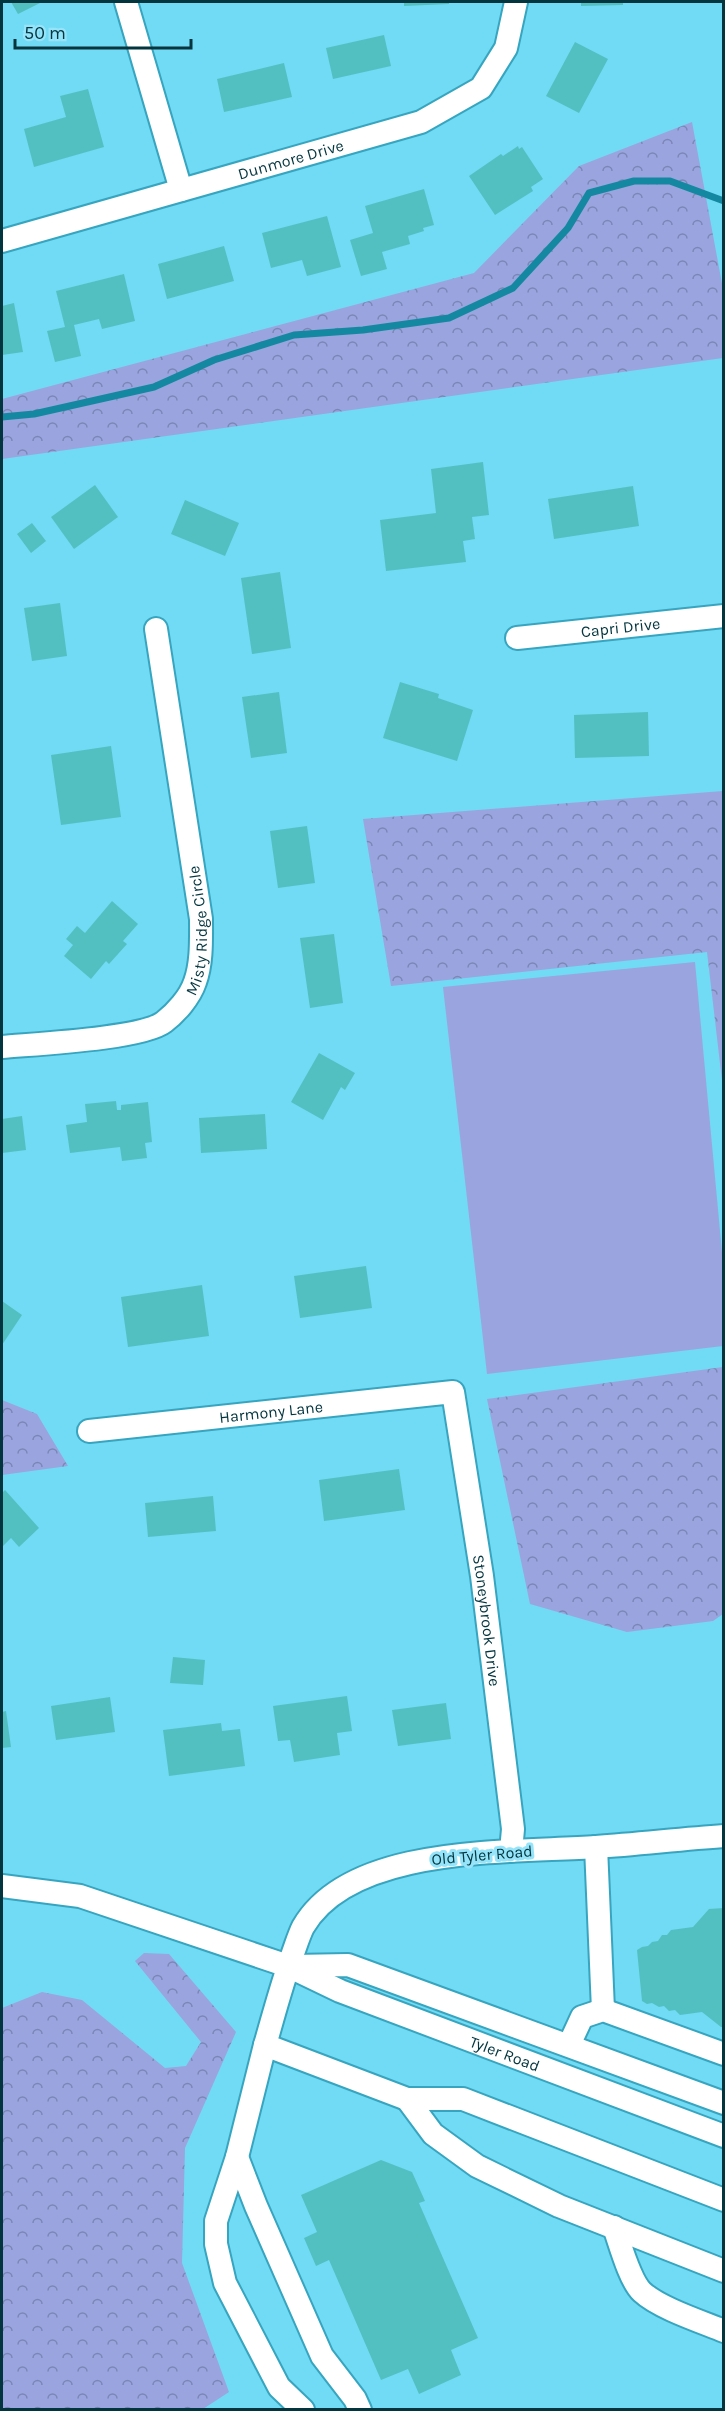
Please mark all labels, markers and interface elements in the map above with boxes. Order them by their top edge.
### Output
scale bar [15,12,190,50]
text: 50 m [24,22,66,44]
street label: Dunmore Drive [236,135,346,183]
street label: Capri Drive [580,613,661,641]
street label: Misty Ridge Circle [181,865,211,998]
street label: Harmony Lane [218,1397,324,1426]
street label: Stoneybrook Drive [469,1553,505,1687]
street label: Old Tyler Road [431,1841,533,1869]
street label: Tyler Road [467,2031,543,2075]

